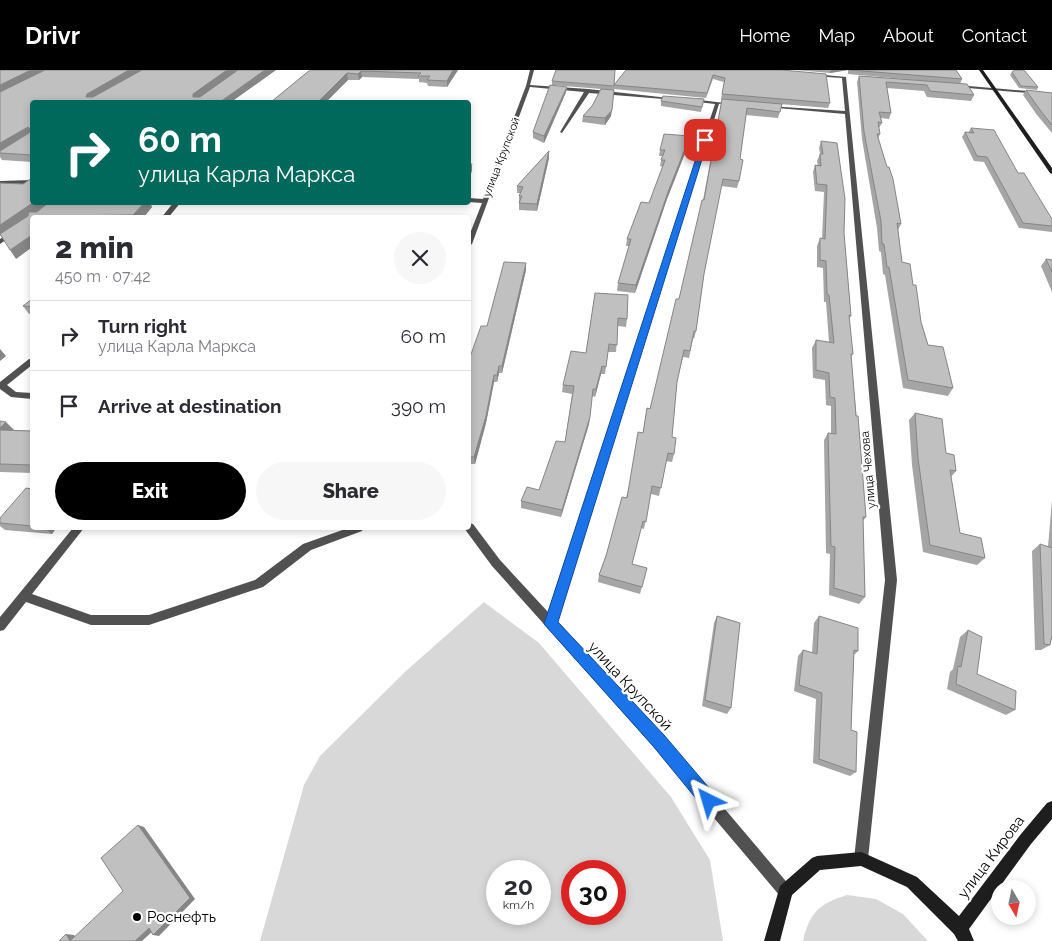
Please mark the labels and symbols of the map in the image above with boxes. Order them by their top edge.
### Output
street label: улица Крупской [480,116,523,199]
pin [684,119,726,161]
street label: улица Чехова [858,431,878,509]
street label: улица Крупской [584,638,676,734]
position arrow [682,774,734,826]
street label: улица Кирова [954,812,1028,902]
speed limit sign: 30 [561,860,626,925]
north arrow [991,880,1036,925]
place label: Роснефть [147,908,216,926]
marker: Роснефть [131,911,143,923]

